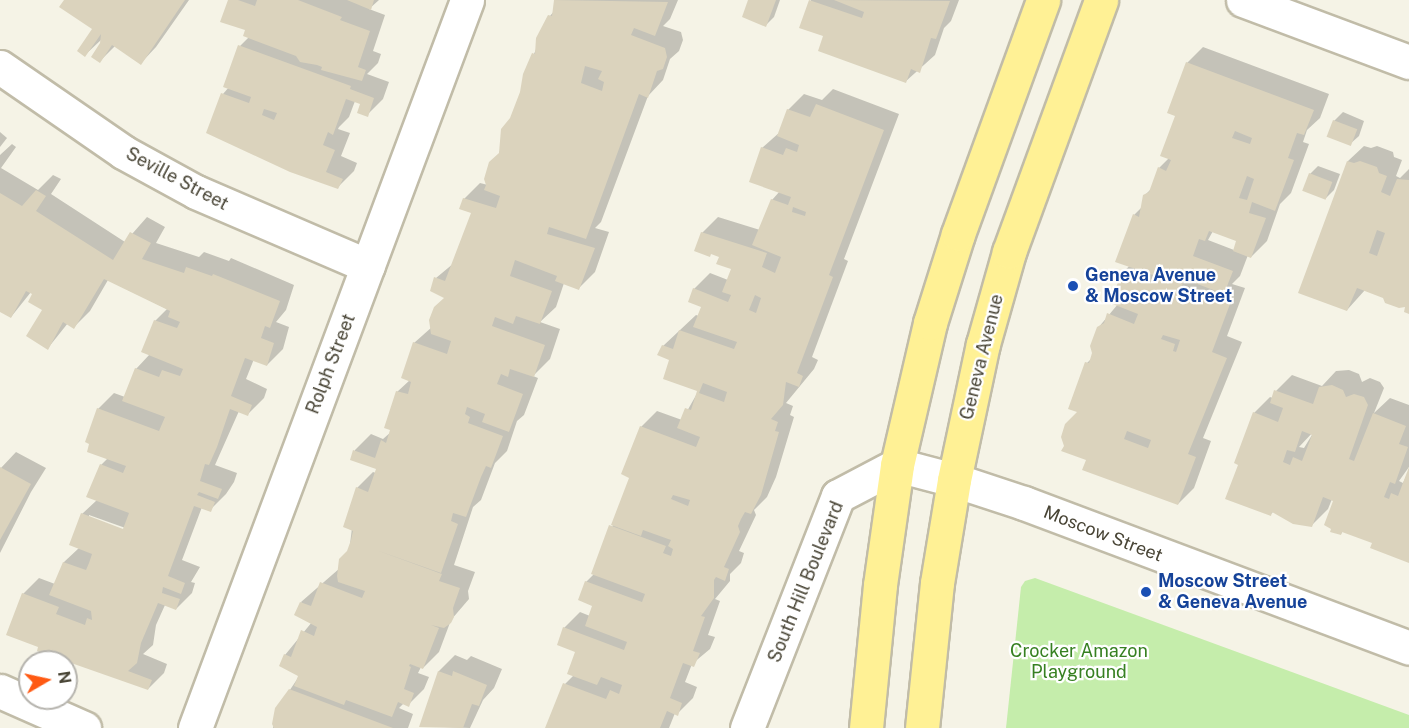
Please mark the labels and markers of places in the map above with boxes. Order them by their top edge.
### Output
place label: Geneva Avenue & Moscow Street [1085,265,1232,308]
marker: Geneva Avenue & Moscow Street [1066,279,1080,293]
place label: Moscow Street & Geneva Avenue [1158,571,1307,614]
marker: Moscow Street & Geneva Avenue [1139,585,1153,599]

